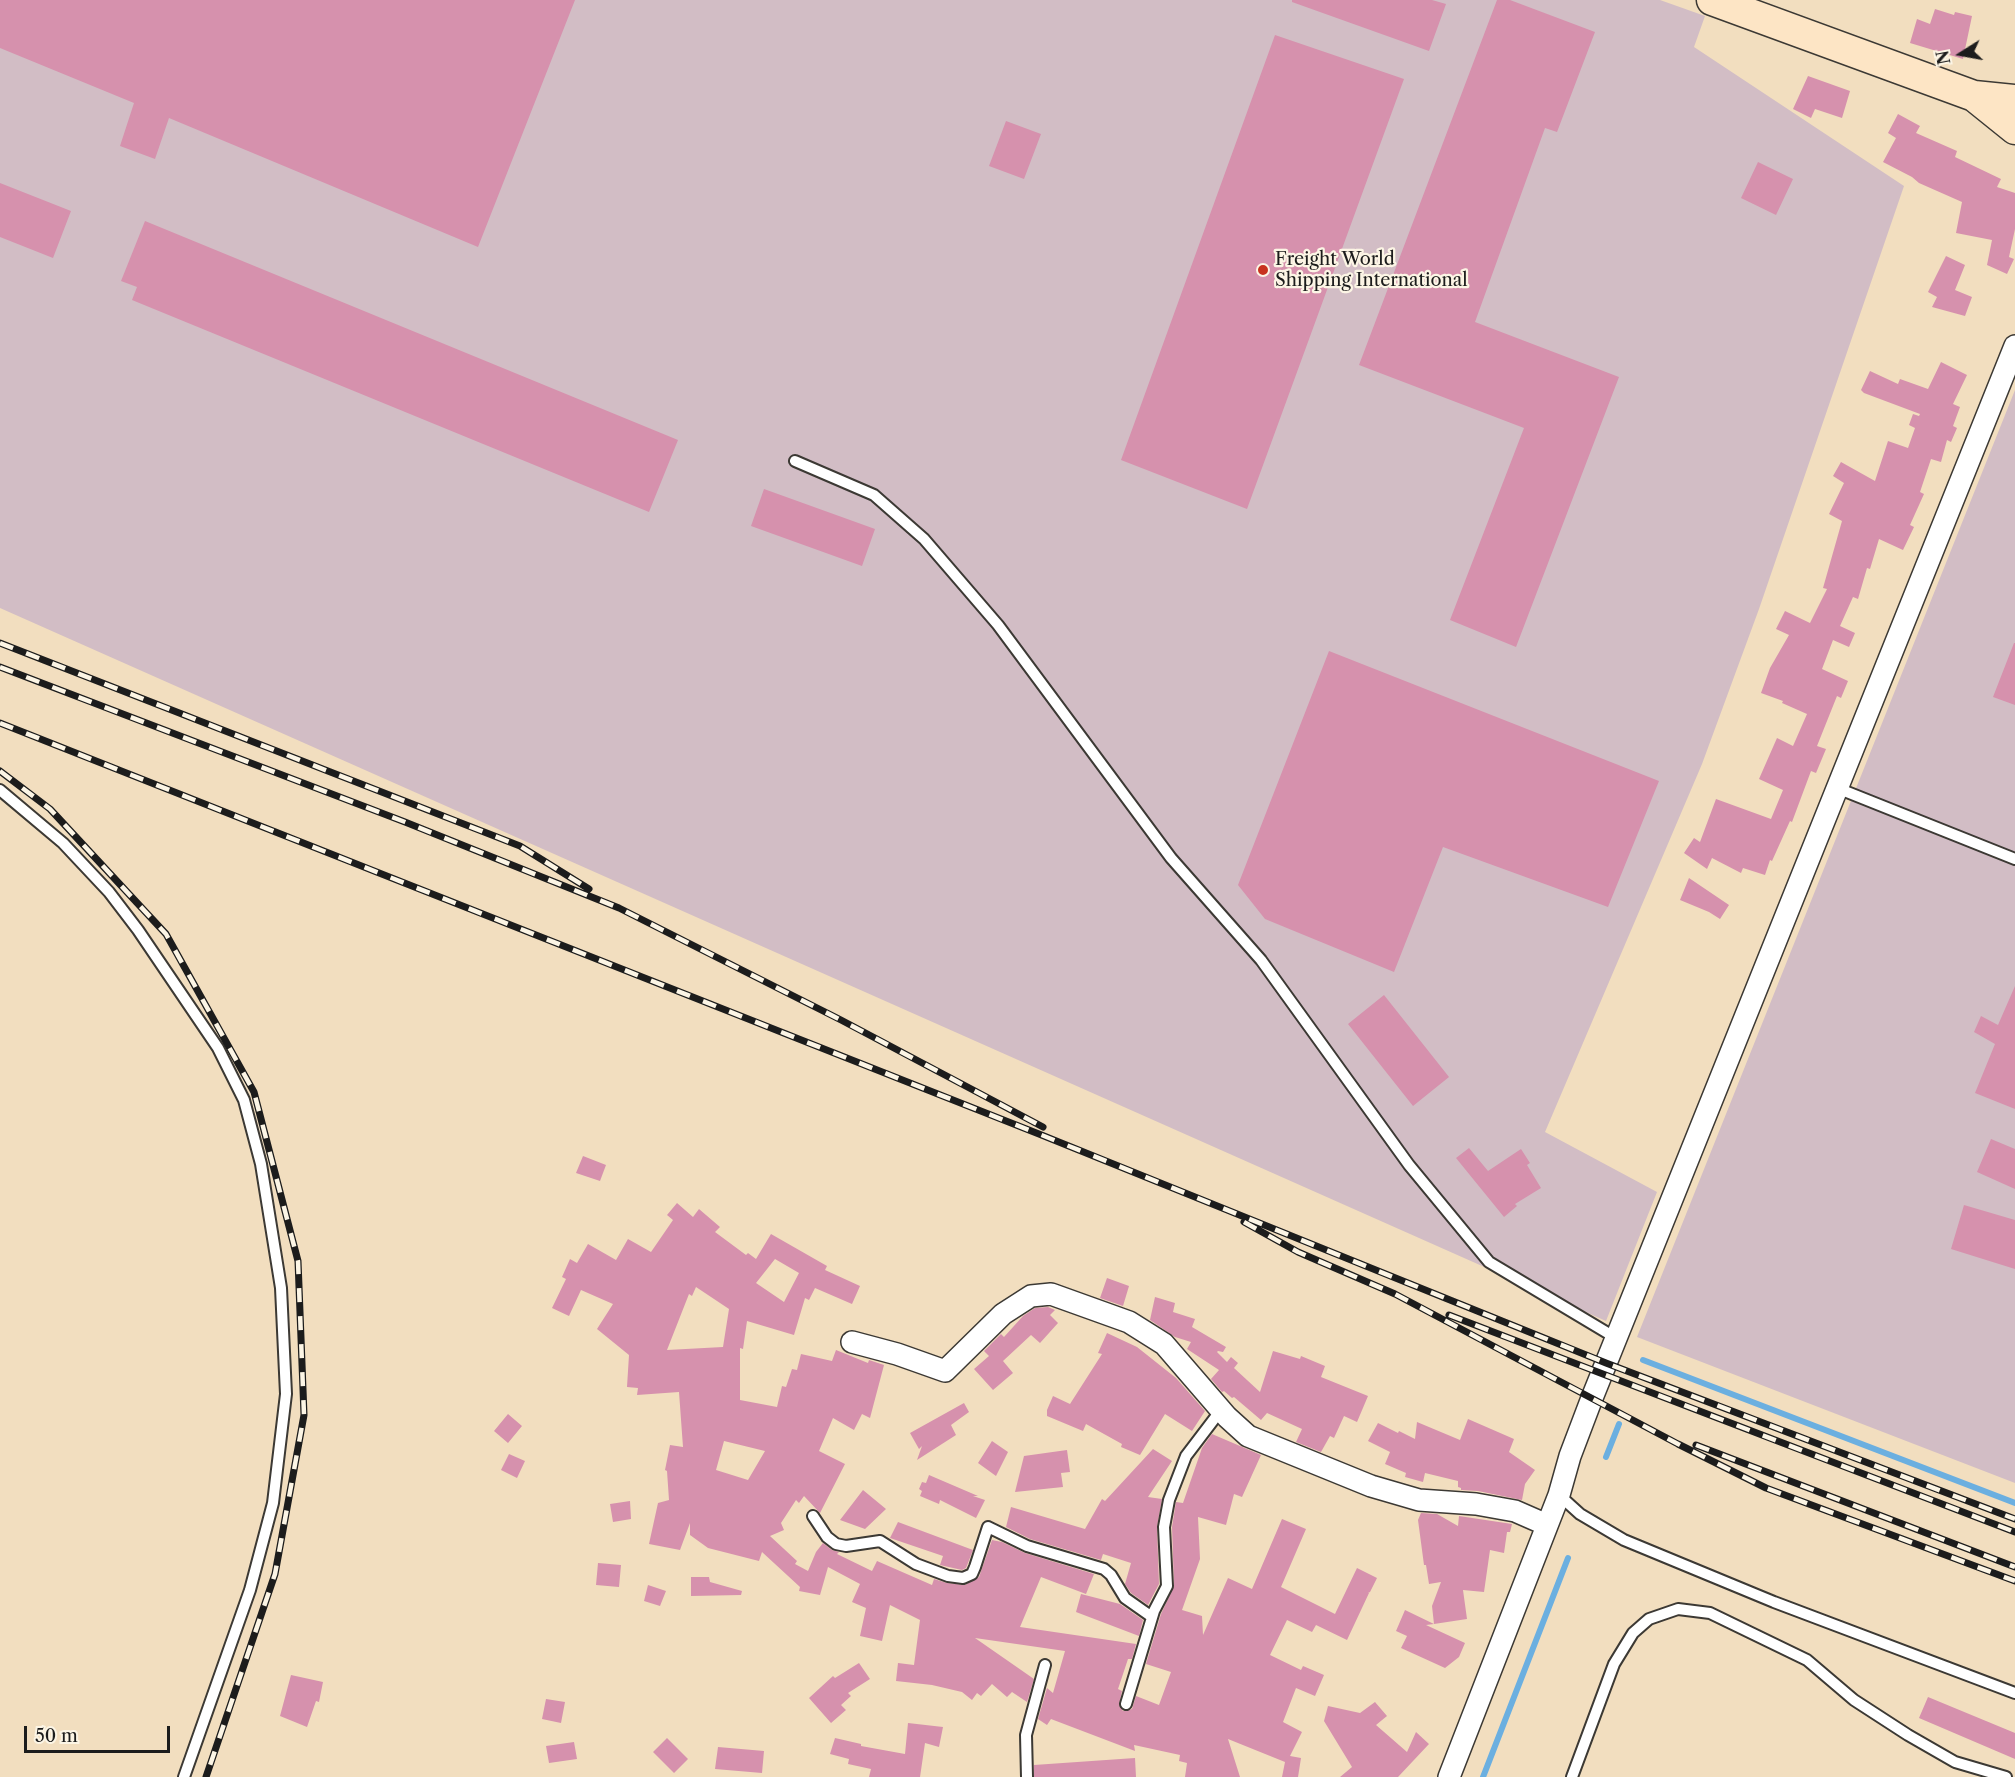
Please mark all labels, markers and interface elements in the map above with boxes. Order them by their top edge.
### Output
north arrow [1931,24,1991,84]
text: N [1932,49,1954,66]
place label: Freight World Shipping International [1275,249,1468,292]
marker: Freight World Shipping International [1256,263,1270,277]
scale bar [27,1714,172,1752]
text: 50 m [35,1725,78,1747]

